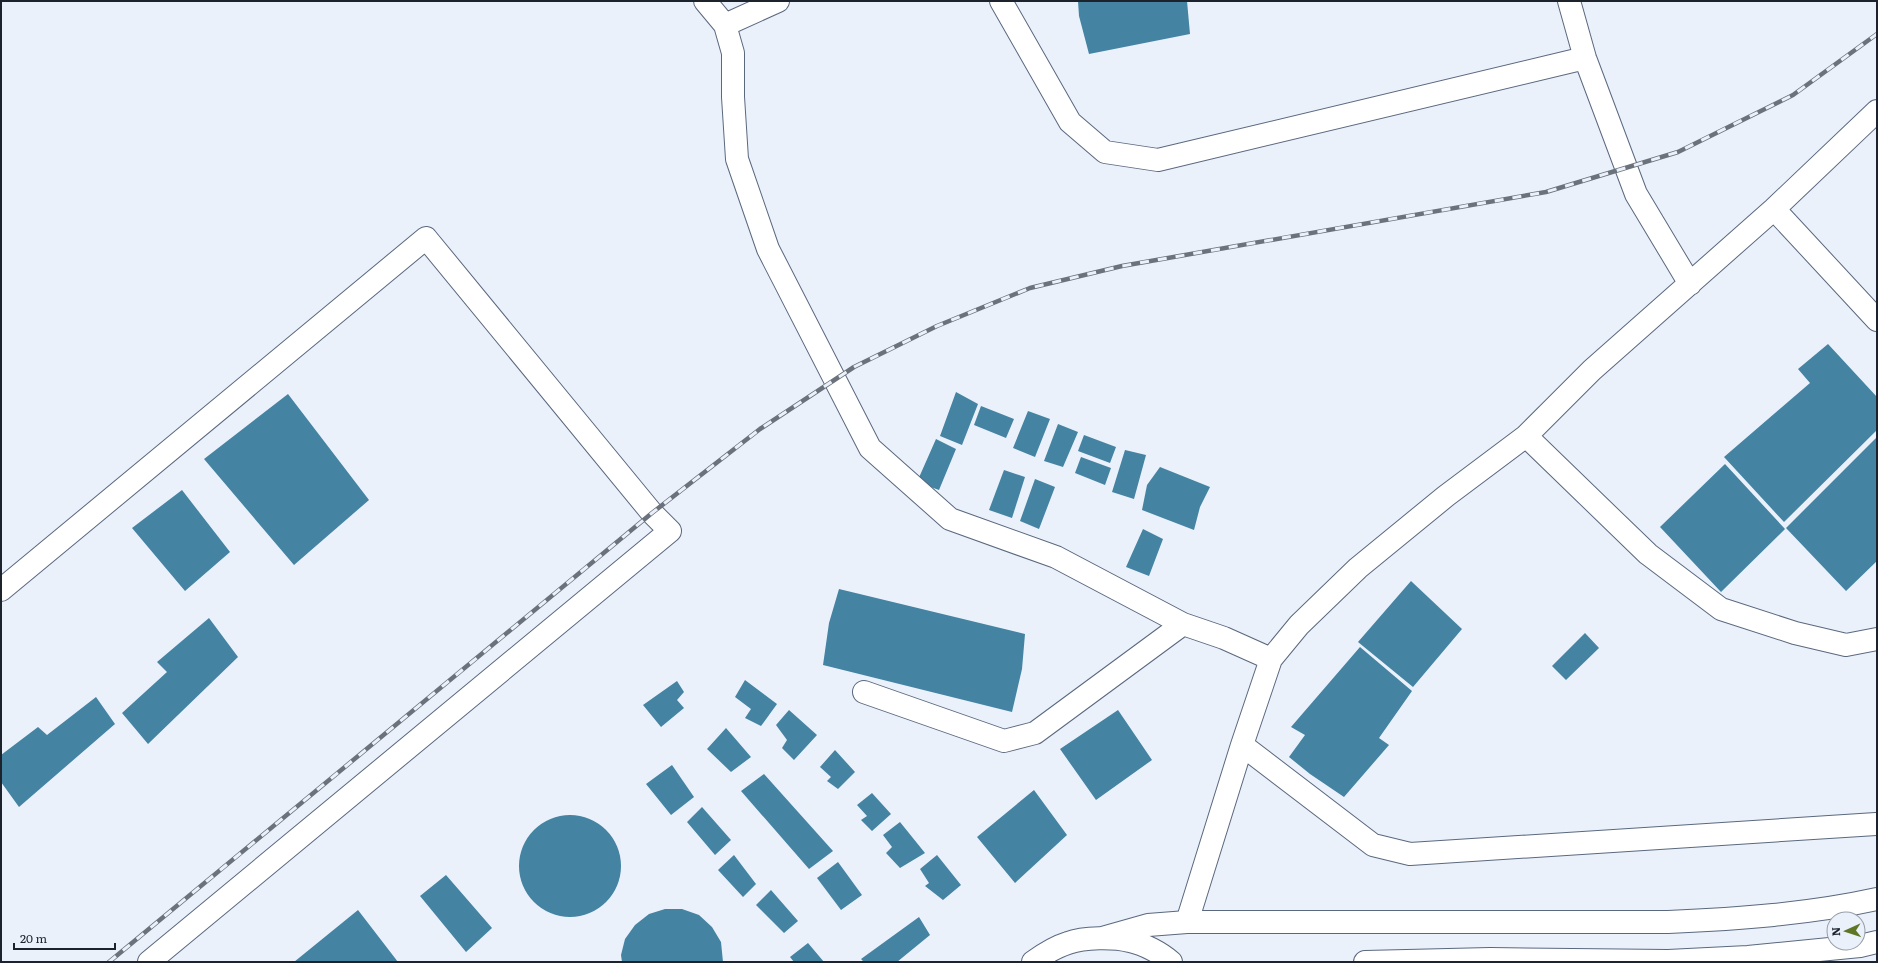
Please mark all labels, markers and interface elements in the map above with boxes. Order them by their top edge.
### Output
north arrow [1826,911,1866,951]
scale bar [14,925,115,951]
text: N [1827,927,1843,937]
text: 20 m [20,929,47,947]

